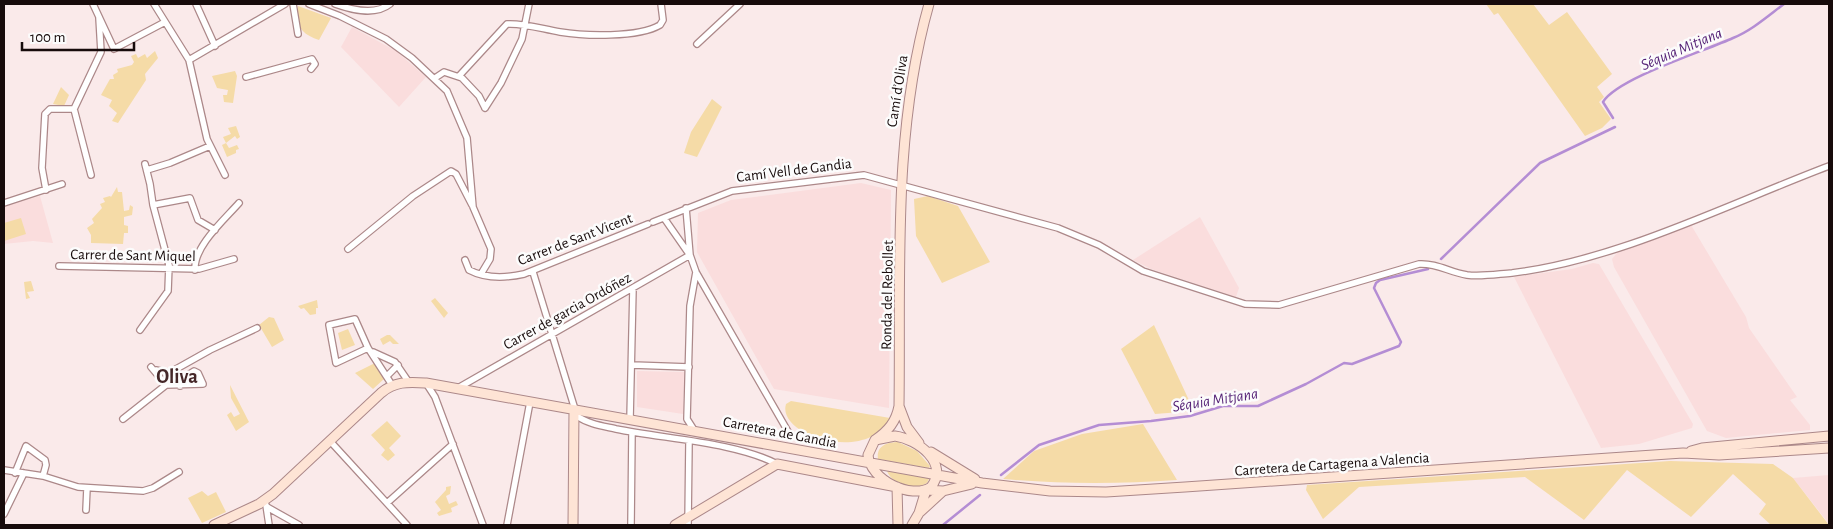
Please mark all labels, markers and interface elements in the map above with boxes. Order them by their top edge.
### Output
scale bar [22,20,135,52]
water label: Séquia Mitjana [1638,25,1725,74]
text: 100 m [30,30,65,45]
street label: Camí d’Oliva [884,54,911,128]
street label: Camí Vell de Gandia [736,156,853,185]
street label: Carrer de Sant Vicent [516,211,635,268]
street label: Ronda del Rebollet [879,240,896,350]
street label: Carrer de Sant Miquel [70,247,196,264]
street label: Carrer de garcia Ordóñez [501,270,634,353]
district label: Oliva [156,367,198,387]
water label: Séquia Mitjana [1171,385,1259,416]
street label: Carretera de Gandia [722,414,838,451]
street label: Carretera de Cartagena a Valencia [1234,450,1430,479]

